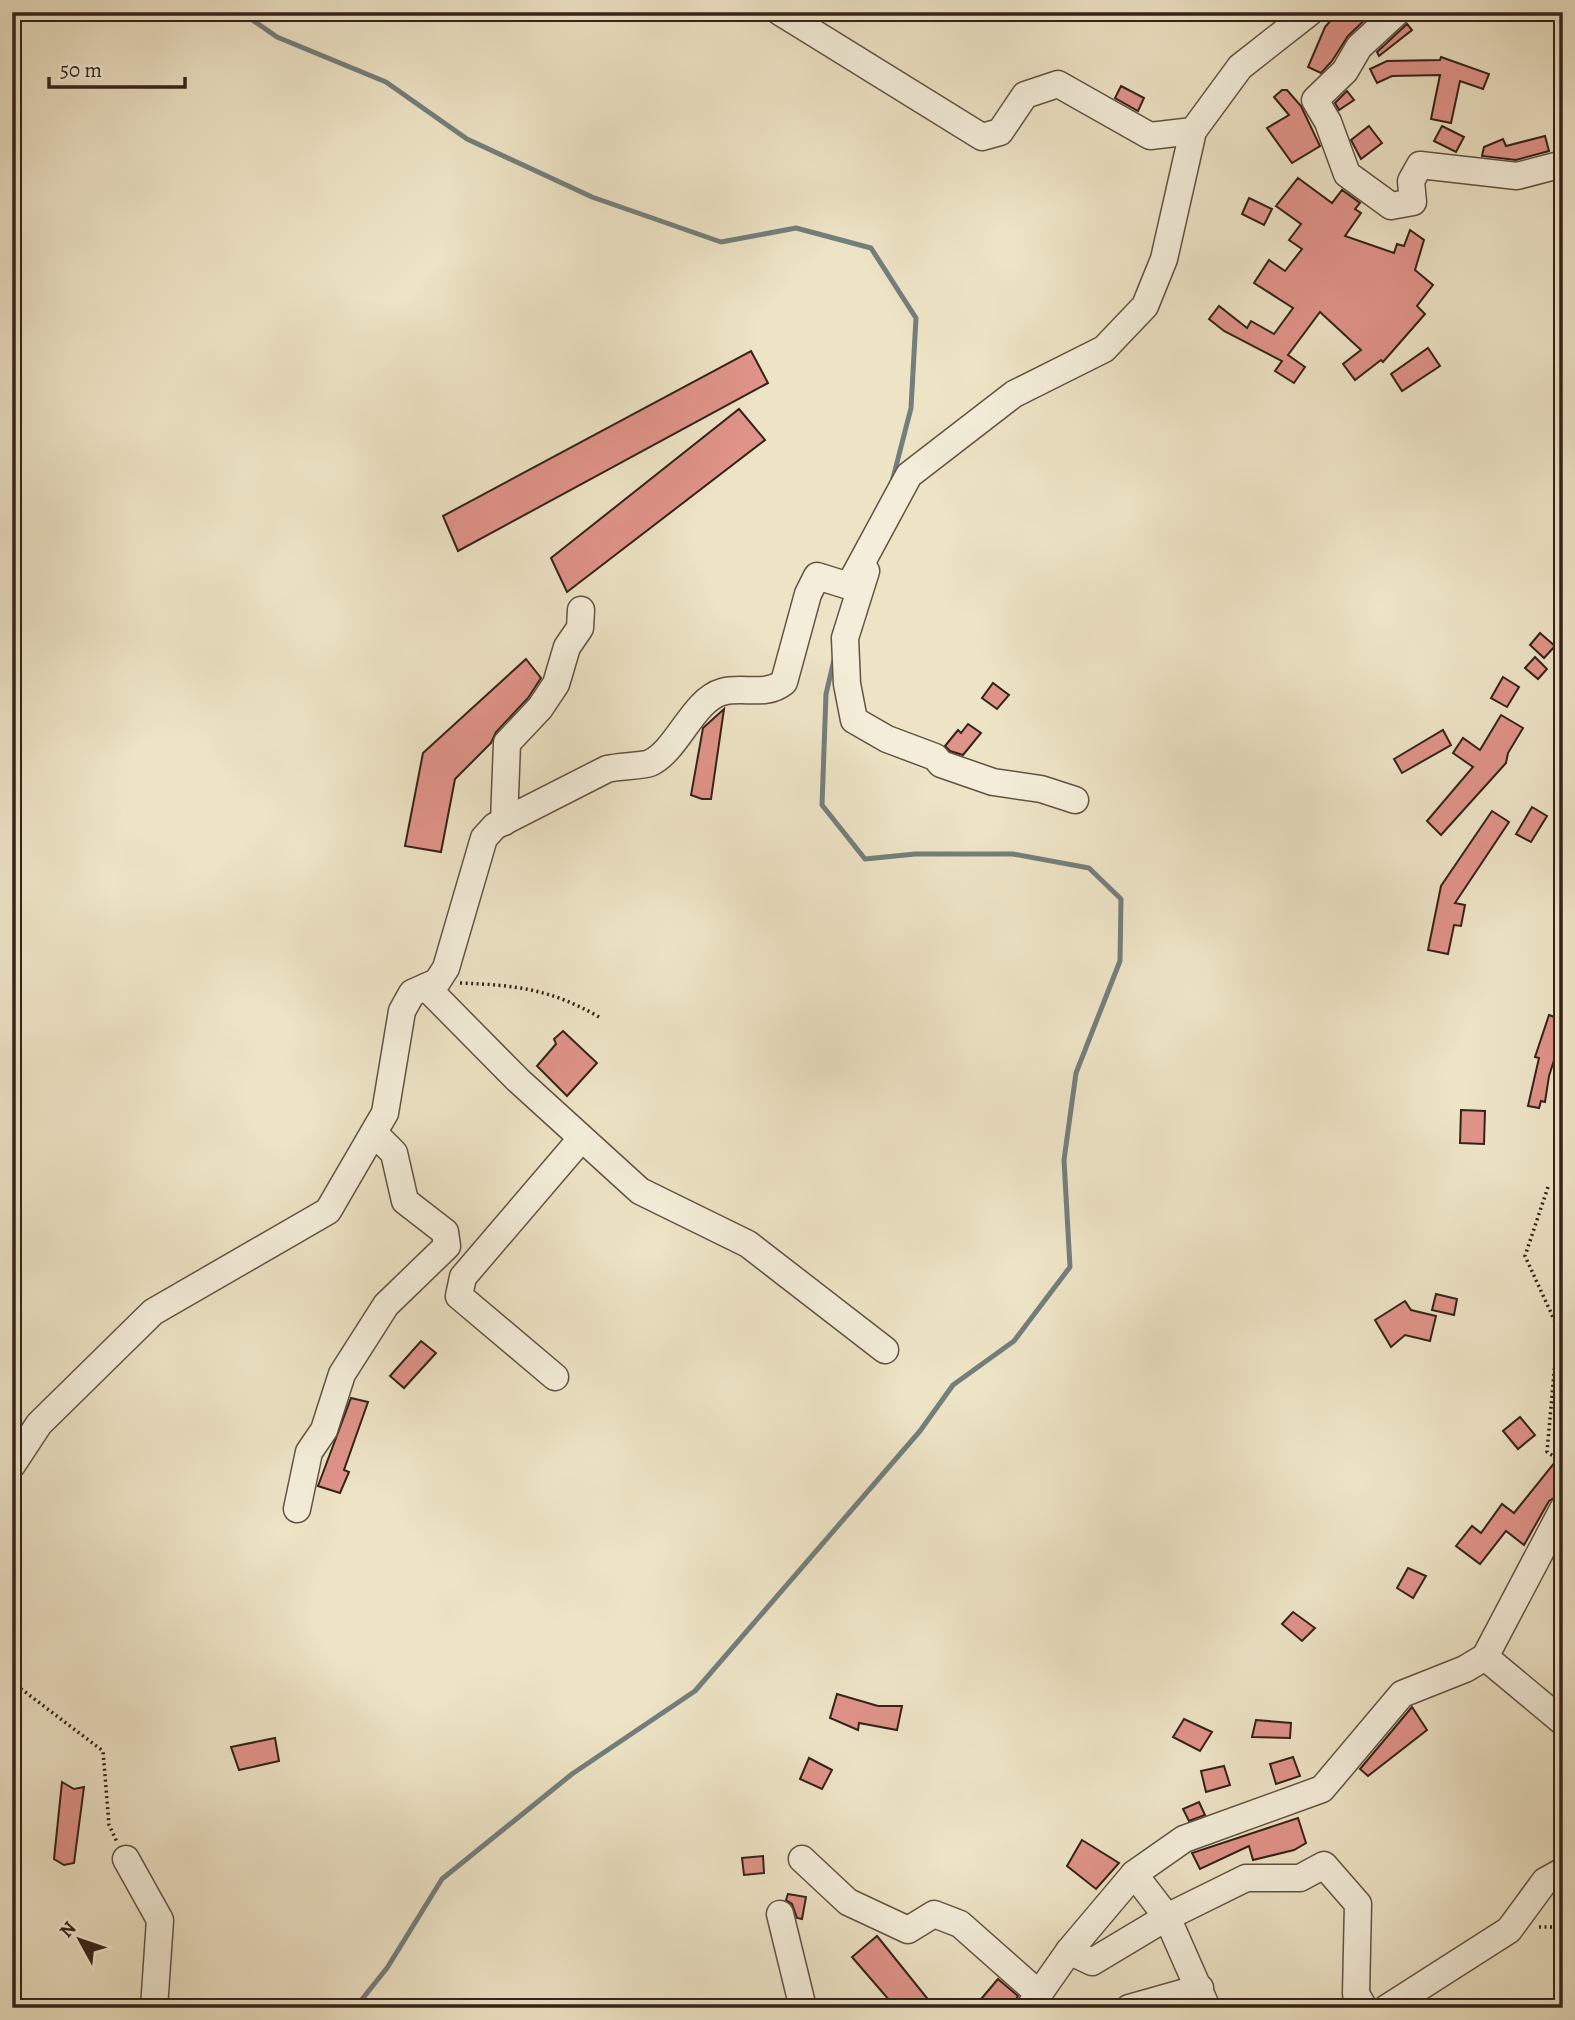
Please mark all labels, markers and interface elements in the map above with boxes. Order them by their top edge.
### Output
scale bar [49,46,186,90]
text: 50 m [60,56,102,84]
north arrow [46,1904,116,1974]
text: N [53,1916,82,1943]

